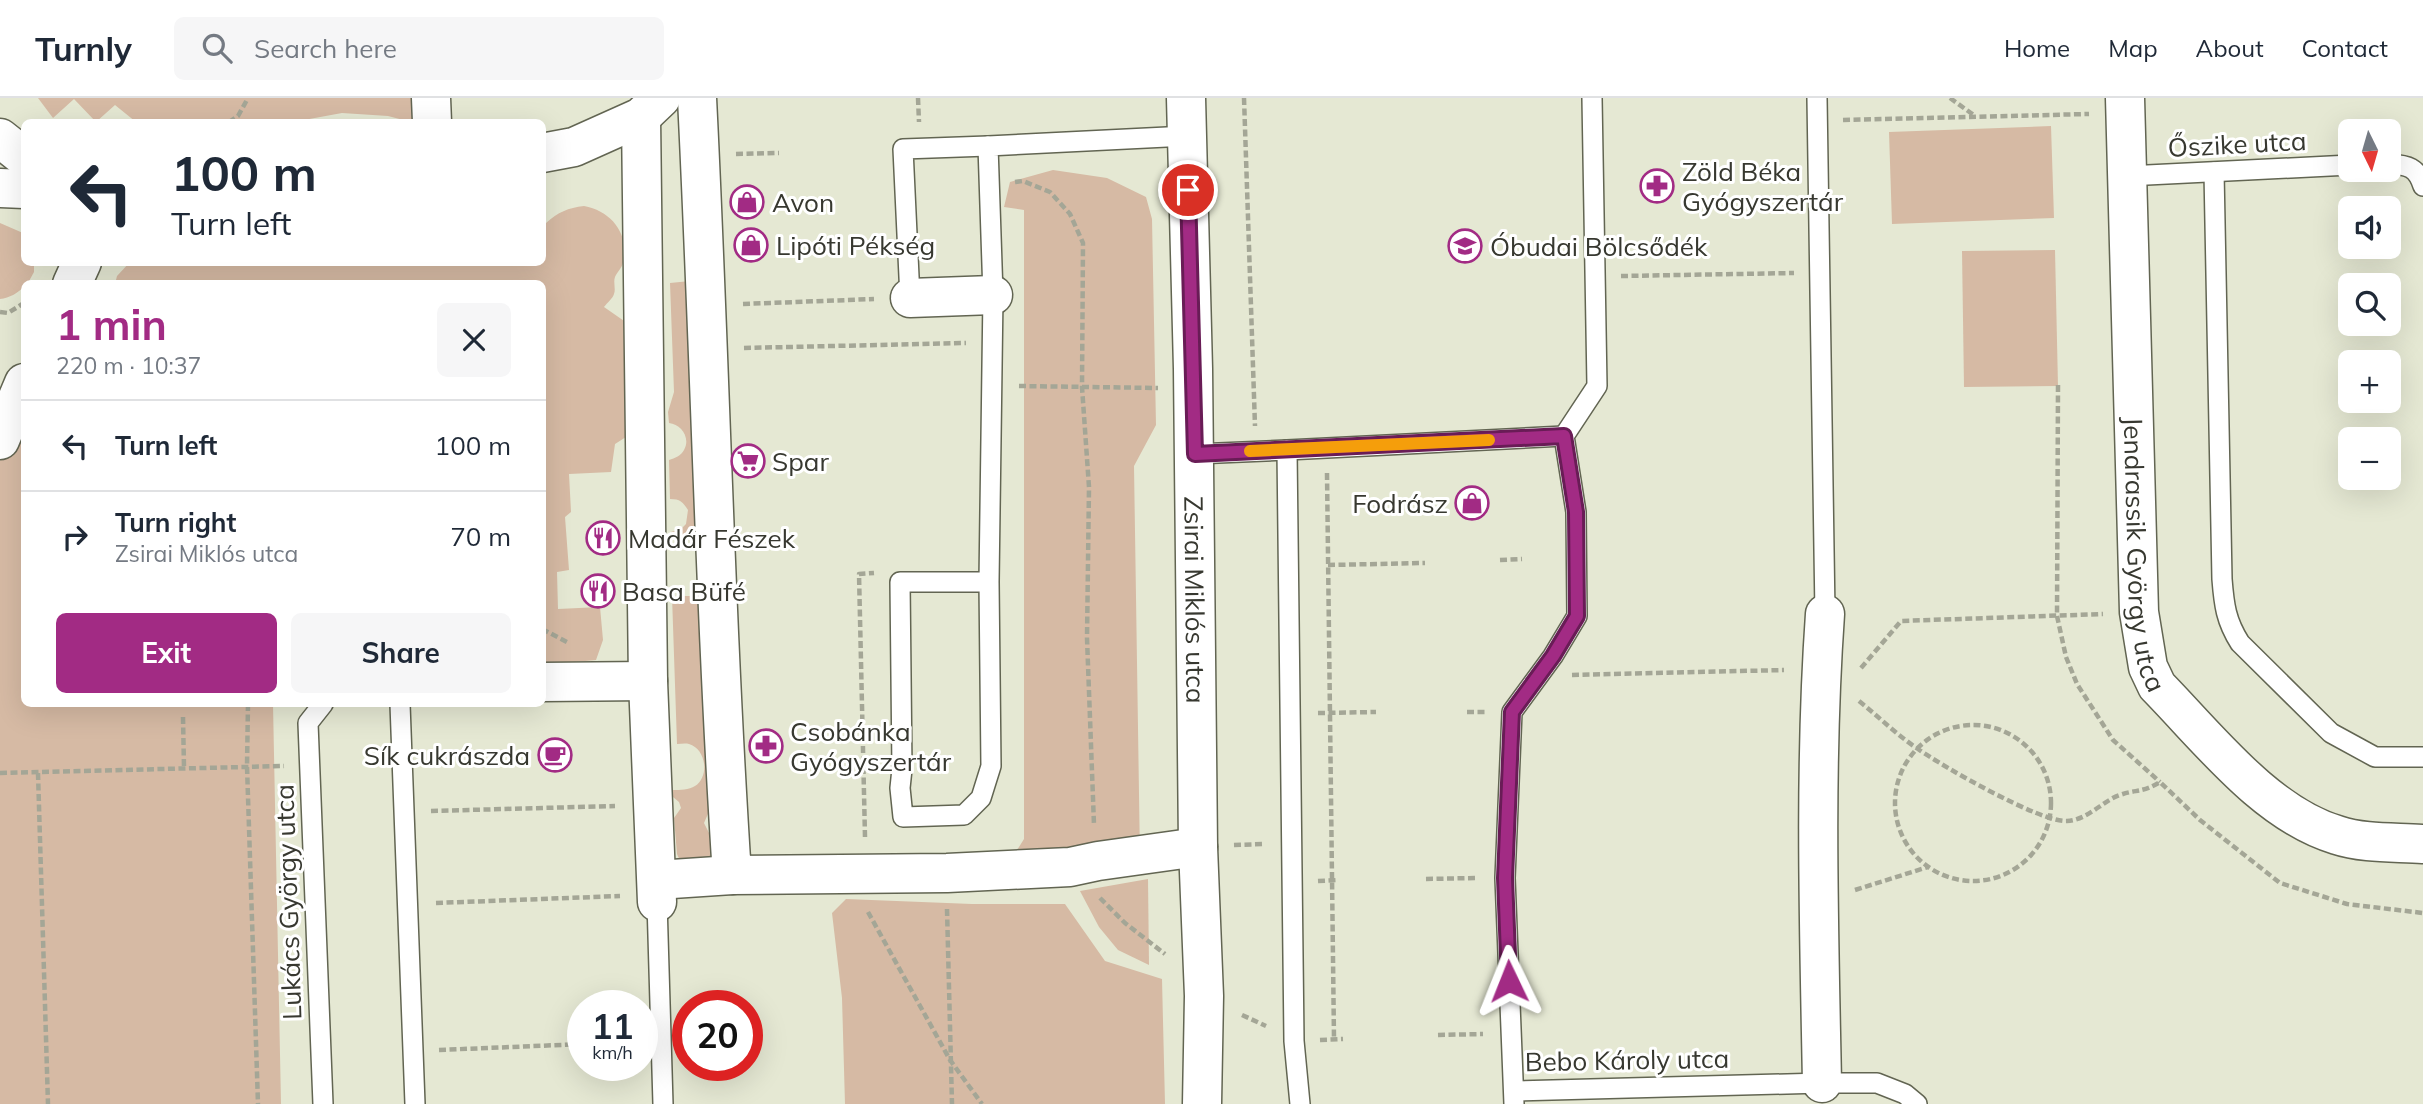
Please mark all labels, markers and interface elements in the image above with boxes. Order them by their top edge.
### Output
search box [174,17,664,80]
text: Turnly [35,28,132,69]
icon: search [198,29,236,67]
text: Search here [254,32,397,65]
text: Home [2004,33,2070,63]
text: Map [2108,33,2158,63]
text: About [2196,33,2264,63]
text: Contact [2302,33,2388,63]
north arrow [2338,119,2401,182]
map controls [2338,119,2401,490]
street label: Őszike utca [2167,124,2307,164]
text: 100 m [171,142,317,203]
icon: left [56,147,147,238]
place label: Zöld Béka Gyógyszertár [1682,155,1844,218]
pin [1158,160,1218,220]
pharmacy icon: Zöld Béka Gyógyszertár [1638,167,1676,205]
icon: arrive [1169,171,1207,209]
shop icon: Avon [728,183,766,221]
place label: Avon [772,186,834,219]
button: sound [2338,196,2401,259]
text: Turn left [171,203,291,243]
shop icon: Lipóti Pékség [732,226,770,264]
school or university icon: Óbudai Bölcsődék [1446,227,1484,265]
place label: Lipóti Pékség [776,229,935,262]
place label: Óbudai Bölcsődék [1490,230,1708,263]
button: search [2338,273,2401,336]
text: 1 min [56,298,167,351]
button: close [437,303,511,377]
button: + [2338,350,2401,413]
text: 220 m · 10:37 [56,351,201,380]
street label: Jendrassik György utca [2117,416,2174,697]
icon: left [56,427,94,465]
button: − [2338,427,2401,490]
text: Turn left [115,429,217,462]
text: 100 m [435,429,511,462]
supermarket icon: Spar [729,442,767,480]
place label: Spar [772,445,829,478]
shop icon: Fodrász [1453,484,1491,522]
place label: Fodrász [1352,487,1448,520]
street label: Zsirai Miklós utca [1178,496,1213,704]
text: Turn right [115,506,236,539]
icon: right [56,518,94,556]
restaurant icon: Madár Fészek [584,519,622,557]
text: 70 m [450,520,511,553]
place label: Madár Fészek [628,522,796,555]
text: Zsirai Miklós utca [115,539,298,568]
restaurant icon: Basa Büfé [579,572,617,610]
place label: Basa Büfé [622,575,746,608]
button: Exit [56,613,277,693]
button: Share [291,613,511,693]
place label: Csobánka Gyógyszertár [790,715,952,778]
pharmacy icon: Csobánka Gyógyszertár [747,727,785,765]
cafe icon: Sík cukrászda [536,736,574,774]
place label: Sík cukrászda [364,739,530,772]
street label: Lukács György utca [267,784,309,1020]
position arrow [1472,944,1546,1018]
speed limit sign: 20 [672,990,763,1081]
text: 11 [591,1004,634,1048]
text: km/h [592,1041,633,1064]
street label: Bebo Károly utca [1525,1042,1729,1078]

